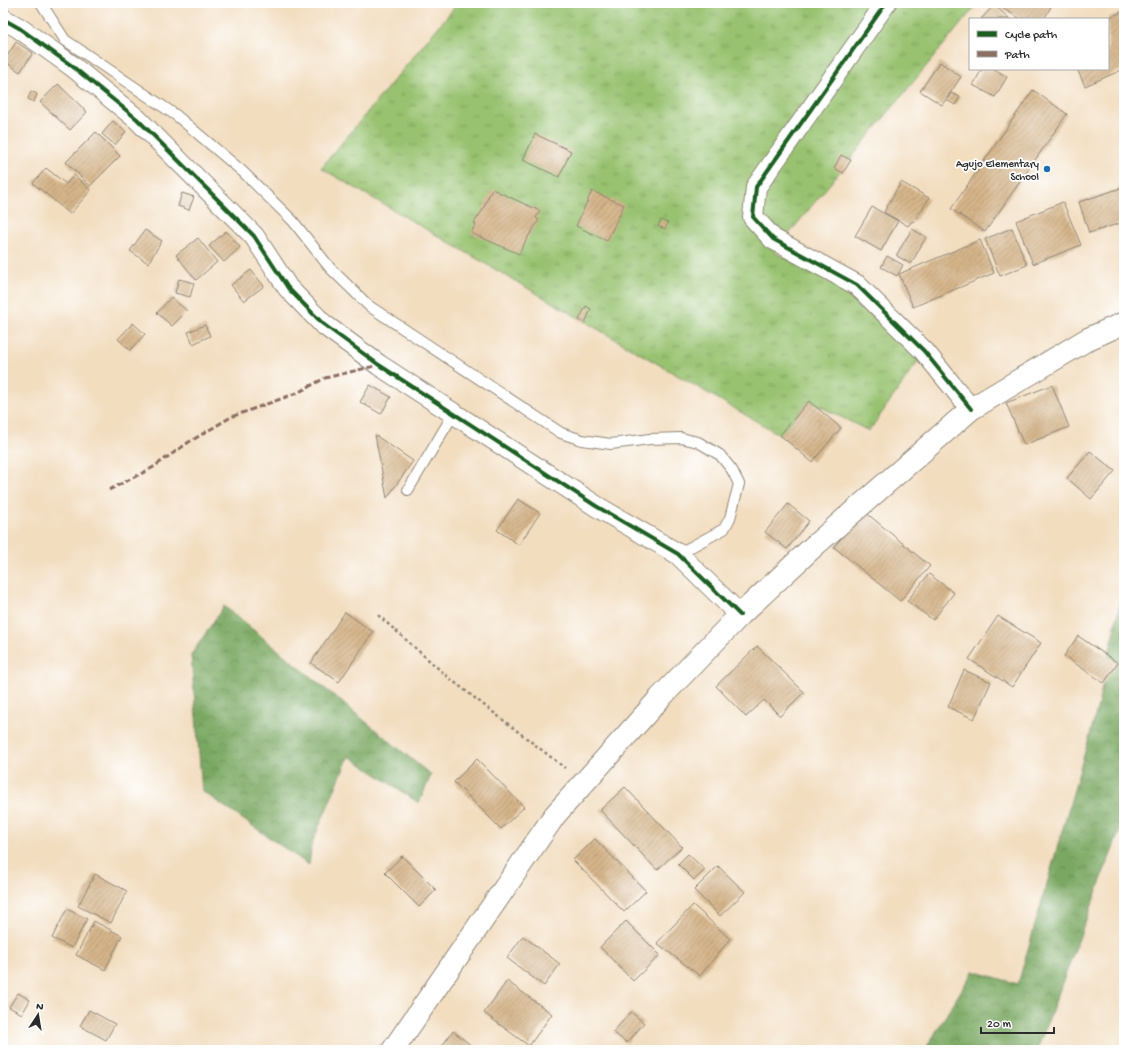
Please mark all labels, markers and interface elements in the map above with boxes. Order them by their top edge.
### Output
legend [969,18,1109,70]
text: Cycle path [1005,29,1058,43]
text: Path [1004,49,1030,63]
place label: Agujo Elementary School [956,159,1040,184]
marker: Agujo Elementary School [1042,164,1052,174]
north arrow [18,995,58,1035]
text: N [35,1001,44,1014]
scale bar [981,1009,1054,1035]
text: 20 m [987,1018,1012,1032]

